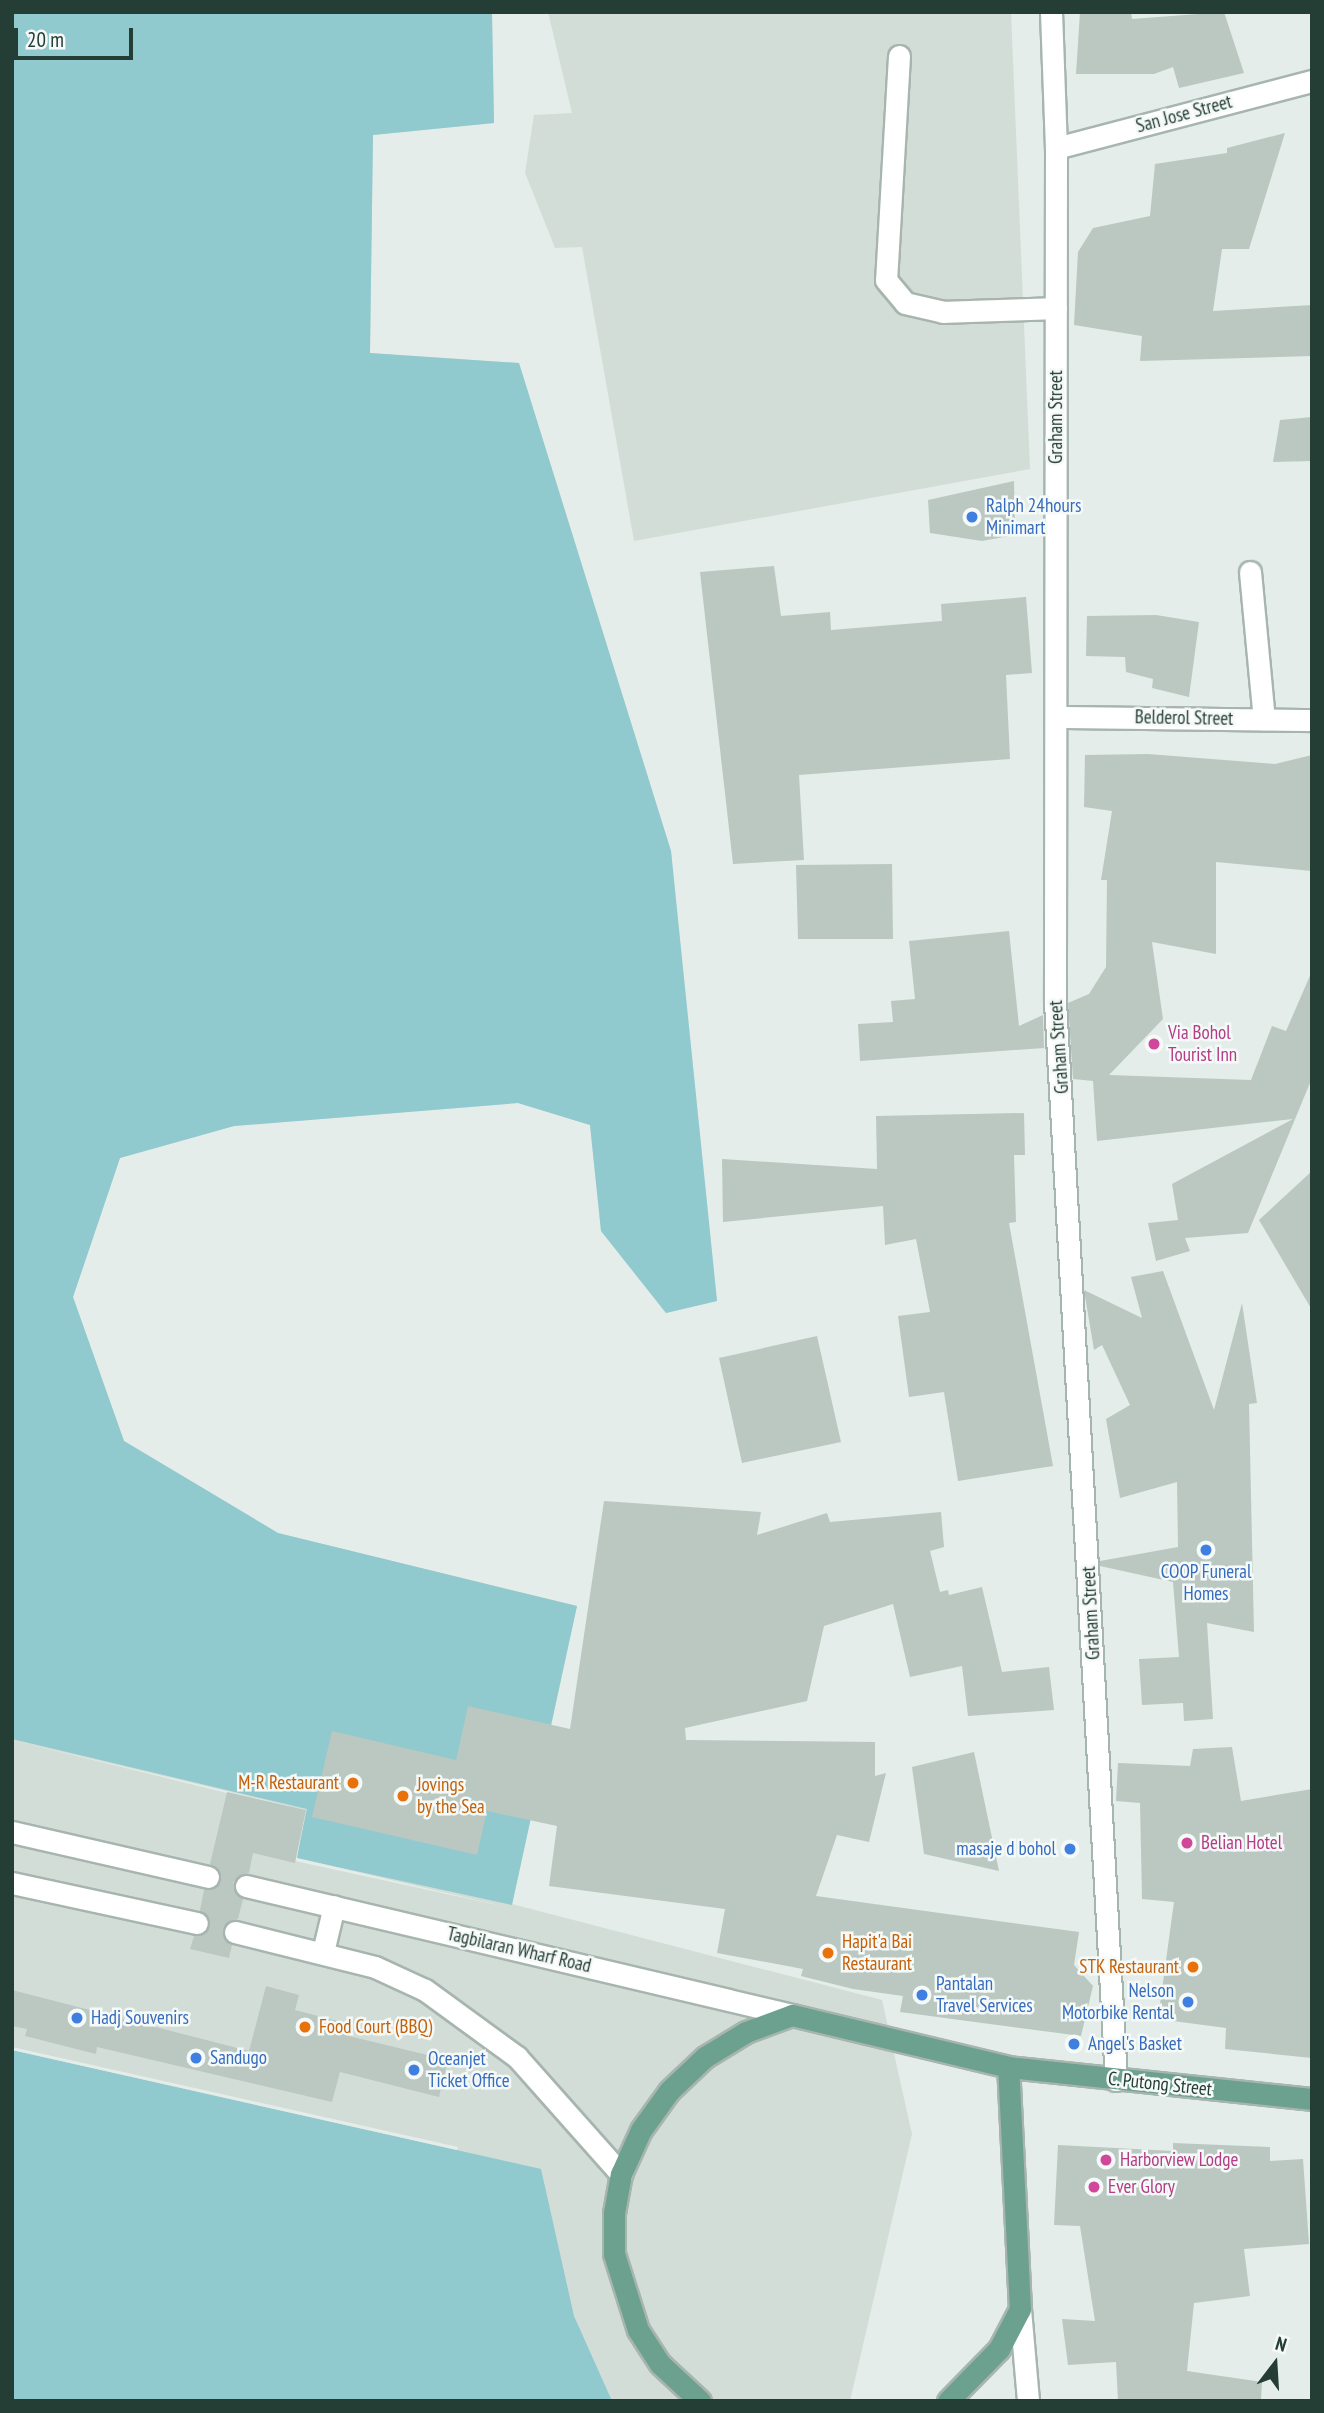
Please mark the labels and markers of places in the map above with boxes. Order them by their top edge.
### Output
place label: Ralph 24hours Minimart [986,495,1081,539]
marker: Ralph 24hours Minimart [964,509,980,525]
place label: Via Bohol Tourist Inn [1168,1022,1237,1066]
marker: Via Bohol Tourist Inn [1146,1036,1162,1052]
marker: COOP Funeral Homes [1198,1542,1214,1558]
place label: COOP Funeral Homes [1160,1561,1252,1605]
place label: M-R Restaurant [238,1772,339,1794]
place label: Jovings by the Sea [417,1774,485,1818]
marker: M-R Restaurant [345,1775,361,1791]
marker: Jovings by the Sea [395,1788,411,1804]
place label: Belian Hotel [1201,1832,1282,1854]
marker: Belian Hotel [1179,1835,1195,1851]
place label: masaje d bohol [956,1838,1056,1860]
marker: masaje d bohol [1062,1841,1078,1857]
place label: Hapit'a Bai Restaurant [842,1931,912,1975]
marker: Hapit'a Bai Restaurant [820,1945,836,1961]
place label: STK Restaurant [1079,1956,1179,1978]
marker: STK Restaurant [1185,1959,1201,1975]
place label: Pantalan Travel Services [936,1973,1033,2017]
place label: Nelson Motorbike Rental [1062,1980,1174,2024]
marker: Pantalan Travel Services [914,1987,930,2003]
marker: Nelson Motorbike Rental [1180,1994,1196,2010]
place label: Hadj Souvenirs [91,2007,189,2029]
marker: Hadj Souvenirs [69,2010,85,2026]
place label: Food Court (BBQ) [319,2016,432,2038]
marker: Food Court (BBQ) [297,2019,313,2035]
place label: Angel's Basket [1088,2033,1182,2055]
marker: Angel's Basket [1066,2036,1082,2052]
place label: Sandugo [210,2047,267,2069]
place label: Oceanjet Ticket Office [428,2048,510,2092]
marker: Sandugo [188,2050,204,2066]
marker: Oceanjet Ticket Office [406,2062,422,2078]
place label: Harborview Lodge [1120,2149,1239,2171]
marker: Harborview Lodge [1098,2152,1114,2168]
place label: Ever Glory [1108,2176,1175,2198]
marker: Ever Glory [1086,2179,1102,2195]

